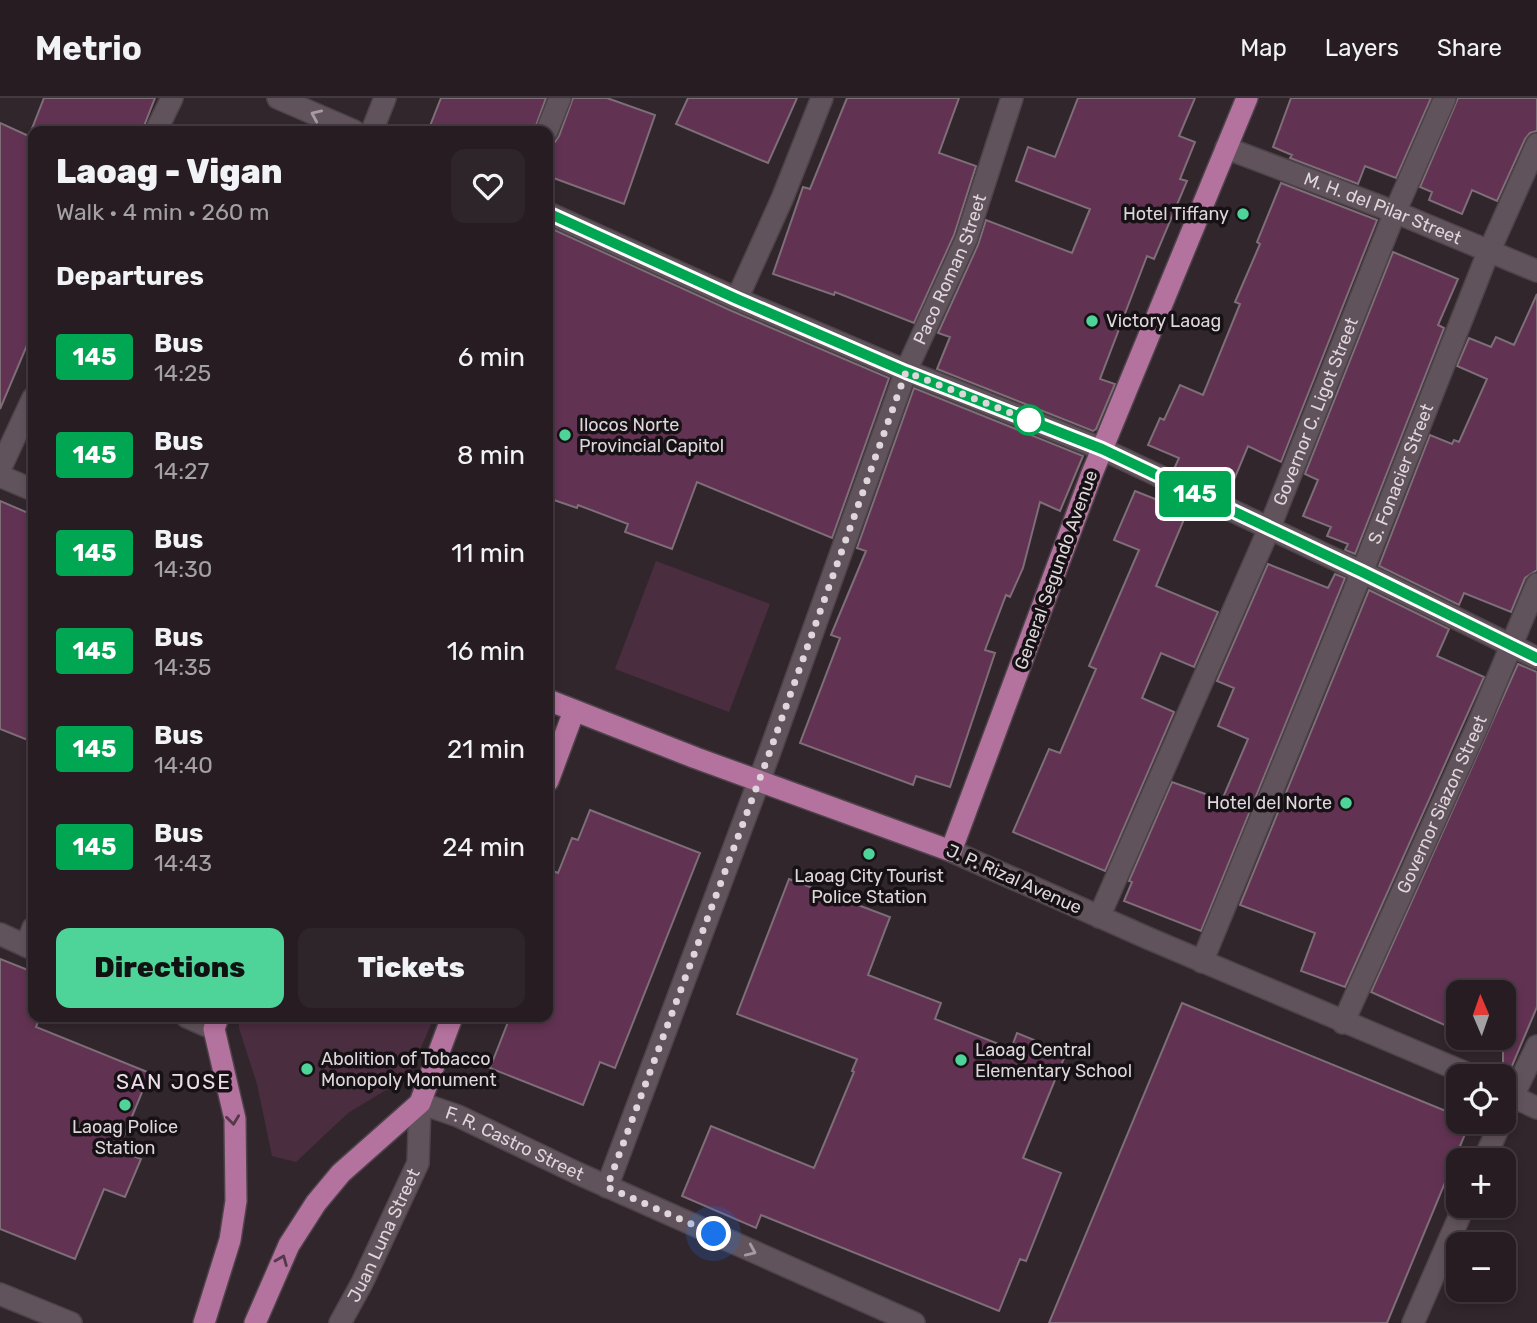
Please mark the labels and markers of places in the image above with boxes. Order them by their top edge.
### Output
place label: Hotel Tiffany [1123,203,1229,225]
marker: Hotel Tiffany [1235,206,1251,222]
place label: Victory Laoag [1106,310,1221,332]
marker: Victory Laoag [1084,313,1100,329]
unlabelled marker [1014,405,1044,435]
place label: Ilocos Norte Provincial Capitol [579,414,724,457]
marker: Ilocos Norte Provincial Capitol [557,427,573,443]
place label: Hotel del Norte [1207,792,1332,814]
marker: Hotel del Norte [1338,795,1354,811]
marker: Laoag City Tourist Police Station [861,846,877,862]
place label: Laoag City Tourist Police Station [794,865,944,908]
place label: Laoag Central Elementary School [975,1039,1132,1082]
place label: Abolition of Tobacco Monopoly Monument [321,1048,496,1091]
marker: Laoag Central Elementary School [953,1052,969,1068]
marker: Abolition of Tobacco Monopoly Monument [299,1061,315,1077]
marker: Laoag Police Station [117,1097,133,1113]
place label: Laoag Police Station [72,1116,178,1159]

